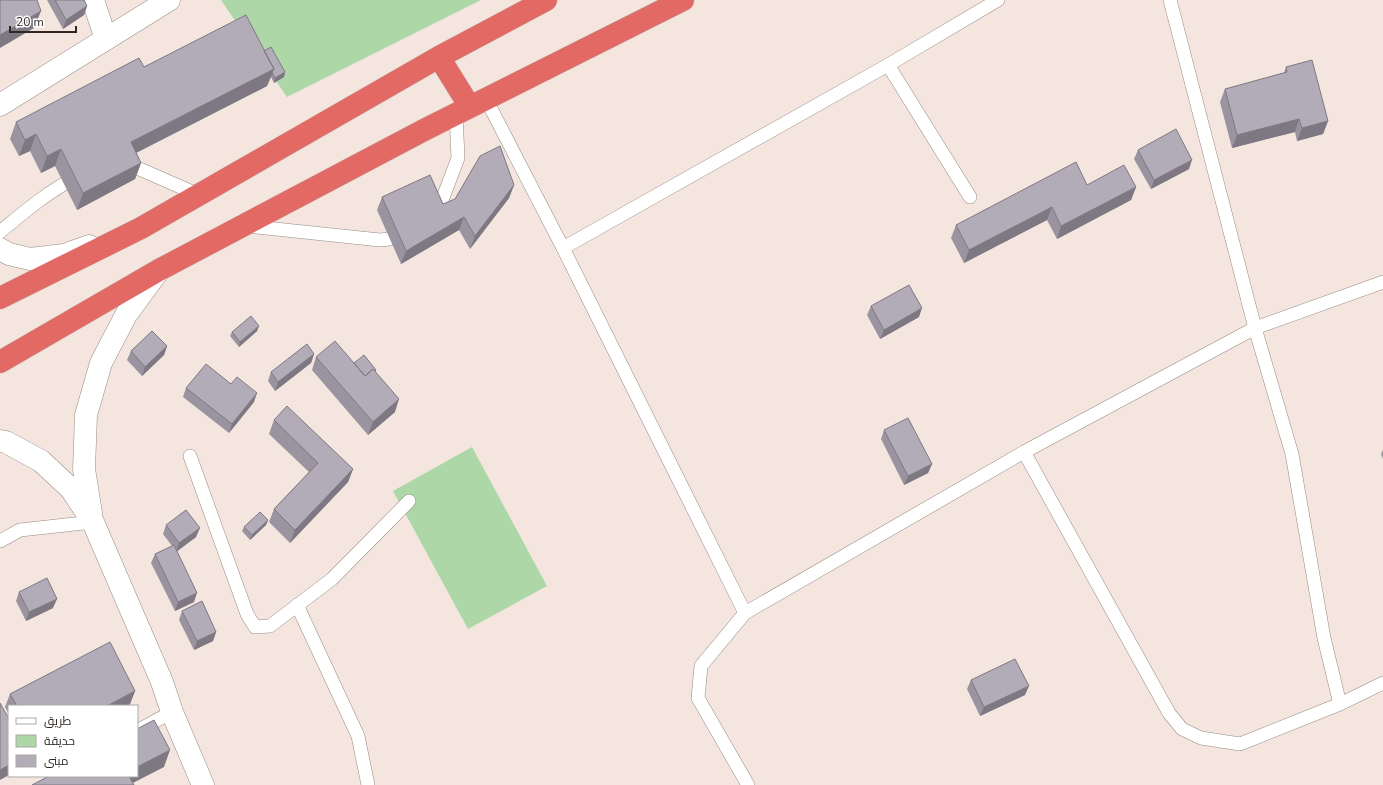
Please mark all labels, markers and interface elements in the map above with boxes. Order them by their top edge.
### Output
scale bar [10,8,76,34]
text: 20 m [16,14,44,30]
legend [8,705,138,777]
text: طريق [44,713,72,729]
text: حديقة [44,733,75,749]
text: مبنى [44,753,69,769]

